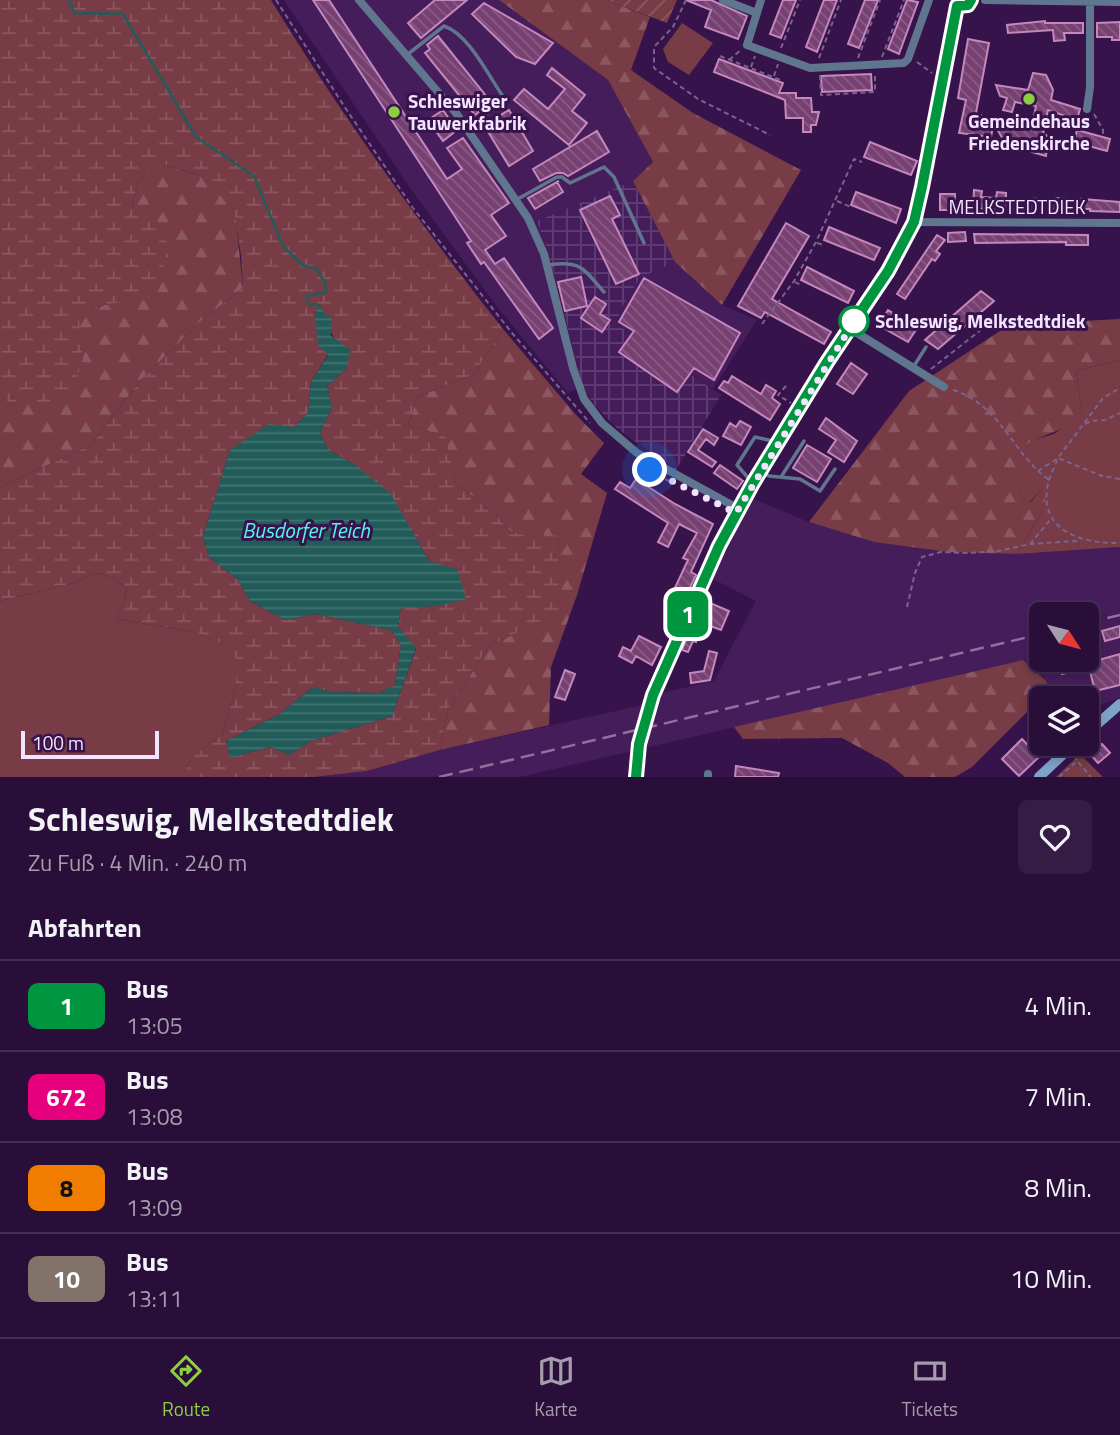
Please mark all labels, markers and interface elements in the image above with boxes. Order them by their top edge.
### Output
place label: Schleswiger Tauwerkfabrik [408,86,527,137]
marker: Gemeindehaus Friedenskirche [1021,91,1037,107]
marker: Schleswiger Tauwerkfabrik [386,104,402,120]
place label: Gemeindehaus Friedenskirche [968,106,1090,157]
street label: MELKSTEDTDIEK [948,192,1086,221]
marker: Schleswig, Melkstedtdiek [839,306,869,336]
place label: Schleswig, Melkstedtdiek [875,306,1086,335]
your location [632,452,667,487]
water label: Busdorfer Teich [242,514,370,546]
line badge: 1 [665,591,711,637]
text: 1 [681,596,695,632]
north arrow [1029,602,1099,672]
map controls [1029,602,1099,756]
button: layers [1029,686,1099,756]
scale bar [21,728,159,760]
text: 100 m [32,728,84,757]
text: Schleswig, Melkstedtdiek [28,794,394,844]
button: heart [1018,800,1092,874]
text: Zu Fuß · 4 Min. · 240 m [28,845,247,880]
text: Abfahrten [28,908,142,947]
text: Bus [126,969,168,1008]
text: 4 Min. [1025,986,1092,1025]
text: 1 [60,988,73,1024]
text: 13:05 [126,1008,183,1043]
text: Bus [126,1060,168,1099]
text: 7 Min. [1025,1077,1092,1116]
text: 672 [46,1079,87,1115]
text: 13:08 [126,1099,183,1134]
text: Bus [126,1151,168,1190]
text: 8 Min. [1025,1168,1092,1207]
text: 8 [60,1170,73,1206]
text: 13:09 [126,1190,183,1225]
text: Bus [126,1242,168,1281]
text: 10 Min. [1010,1259,1092,1298]
text: 10 [53,1261,80,1297]
text: 13:11 [126,1281,183,1316]
tab: Route [162,1352,210,1423]
tab: Karte [534,1352,577,1423]
tab: Tickets [902,1352,958,1423]

